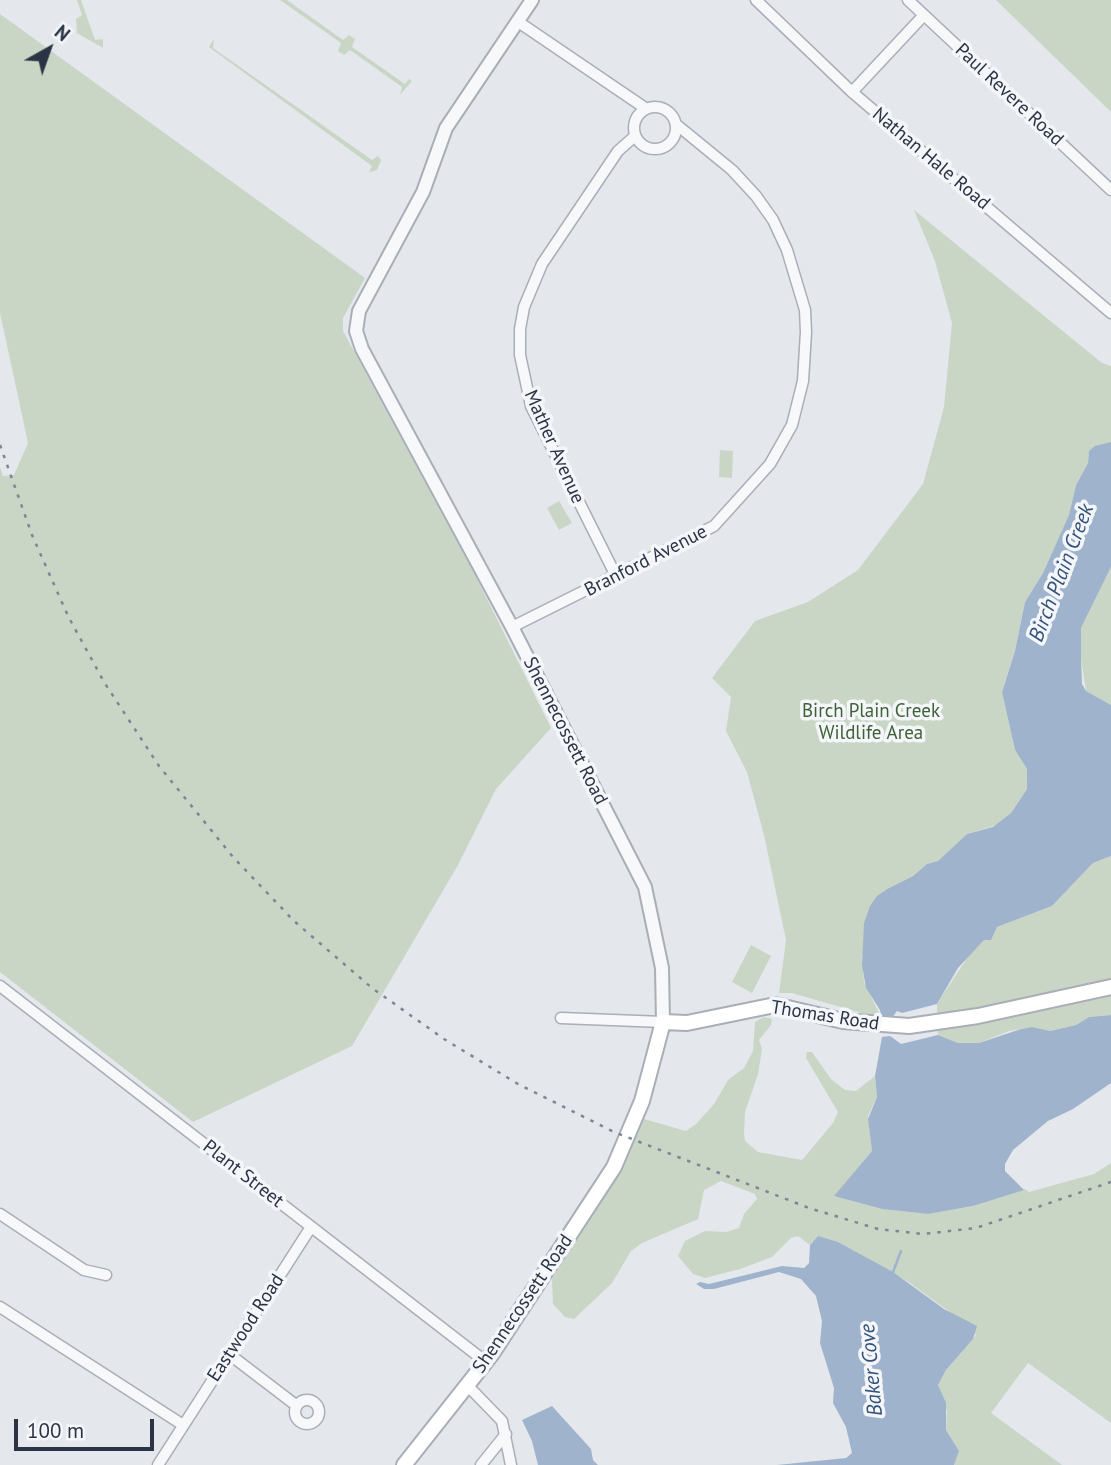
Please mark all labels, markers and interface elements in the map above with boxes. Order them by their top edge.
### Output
north arrow [14,14,84,84]
text: N [50,20,75,46]
street label: Paul Revere Road [950,39,1068,151]
street label: Nathan Hale Road [868,103,994,215]
street label: Mather Avenue [519,387,589,507]
water label: Birch Plain Creek [1024,501,1100,645]
street label: Branford Avenue [581,520,711,602]
street label: Shennecossett Road [518,653,612,809]
park label: Birch Plain Creek Wildlife Area [802,701,940,745]
street label: Thomas Road [769,996,881,1036]
street label: Plant Street [198,1135,288,1213]
street label: Shennecossett Road [468,1230,578,1378]
street label: Eastwood Road [203,1270,289,1386]
water label: Baker Cove [855,1323,889,1417]
scale bar [18,1406,158,1450]
text: 100 m [27,1417,84,1444]

